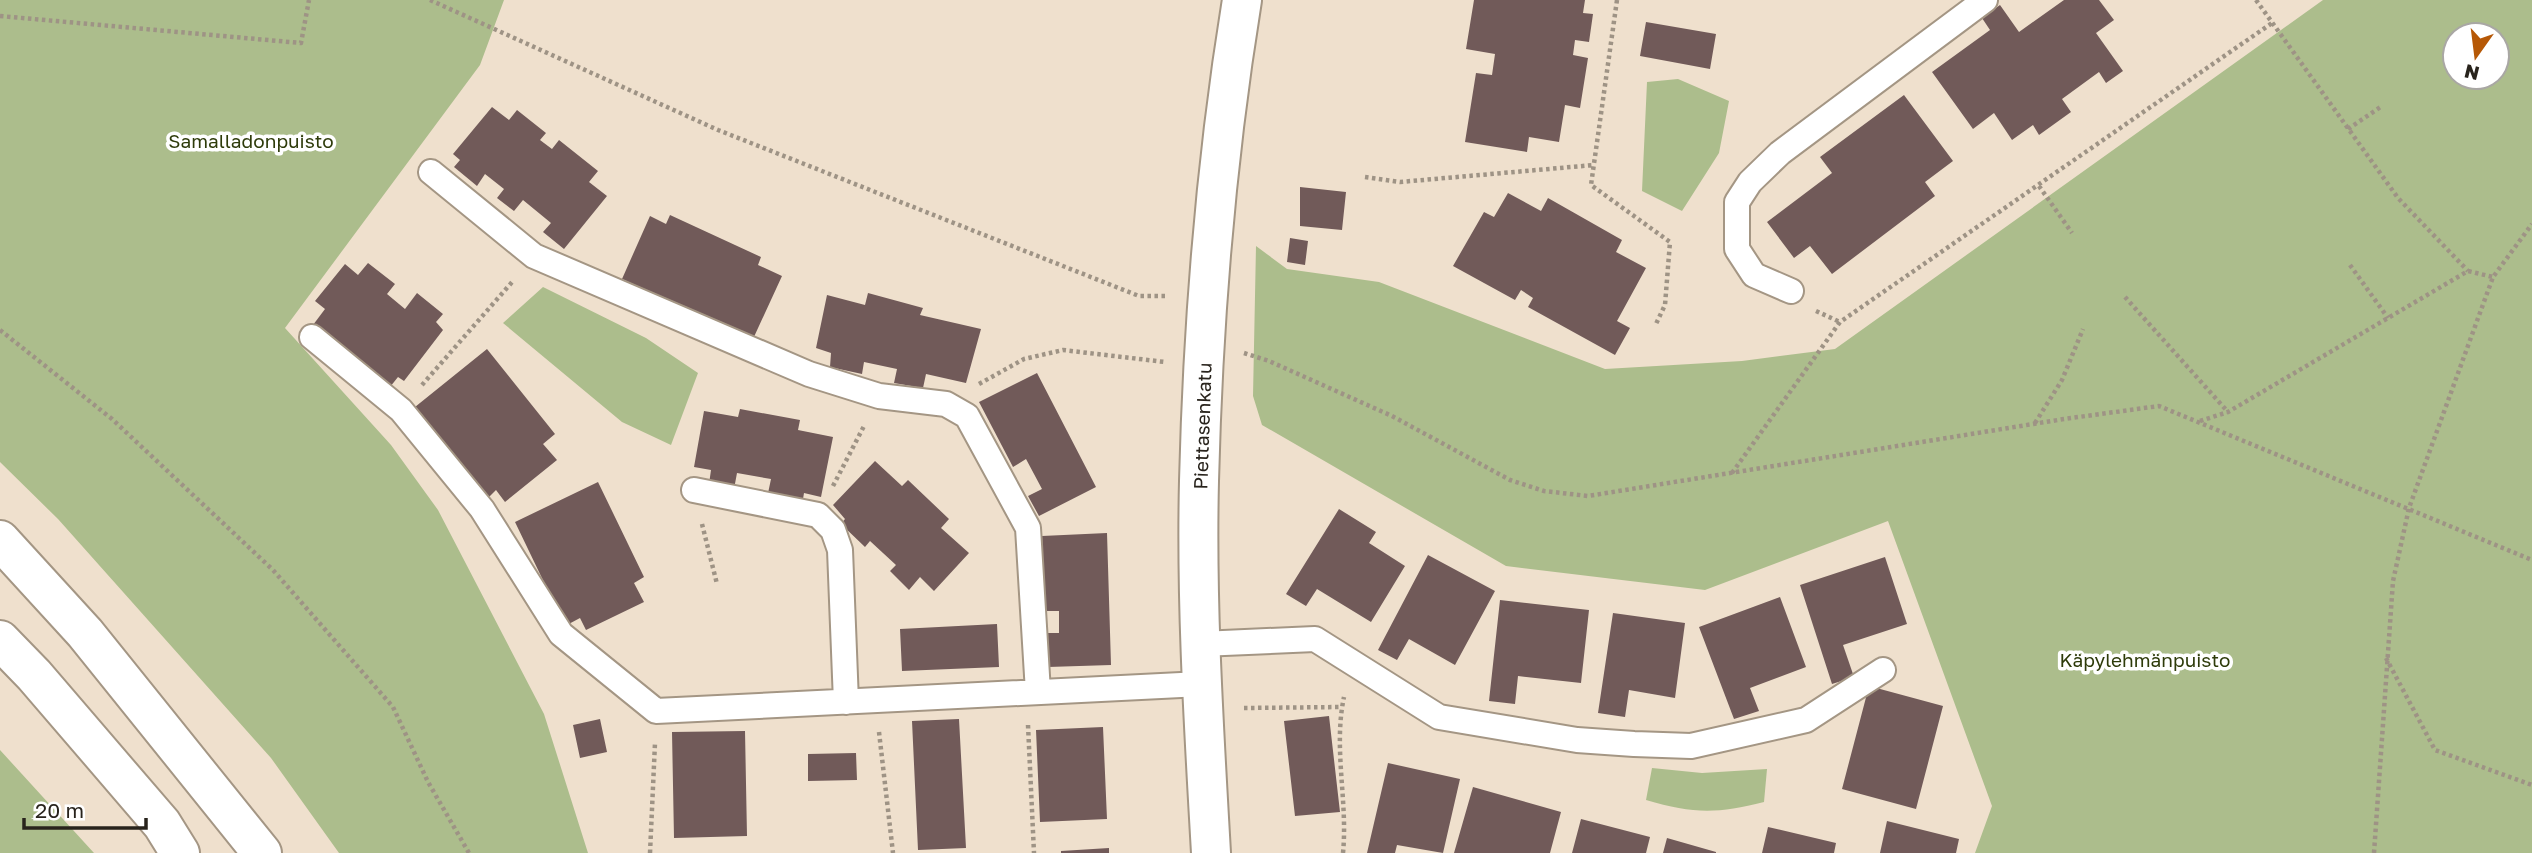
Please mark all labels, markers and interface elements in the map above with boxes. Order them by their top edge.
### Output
north arrow [2441,21,2511,91]
text: N [2462,60,2482,86]
park label: Samalladonpuisto [168,129,334,152]
street label: Piettasenkatu [1188,362,1216,490]
park label: Käpylehmänpuisto [2060,648,2230,671]
scale bar [24,786,147,830]
text: 20 m [35,797,84,823]

